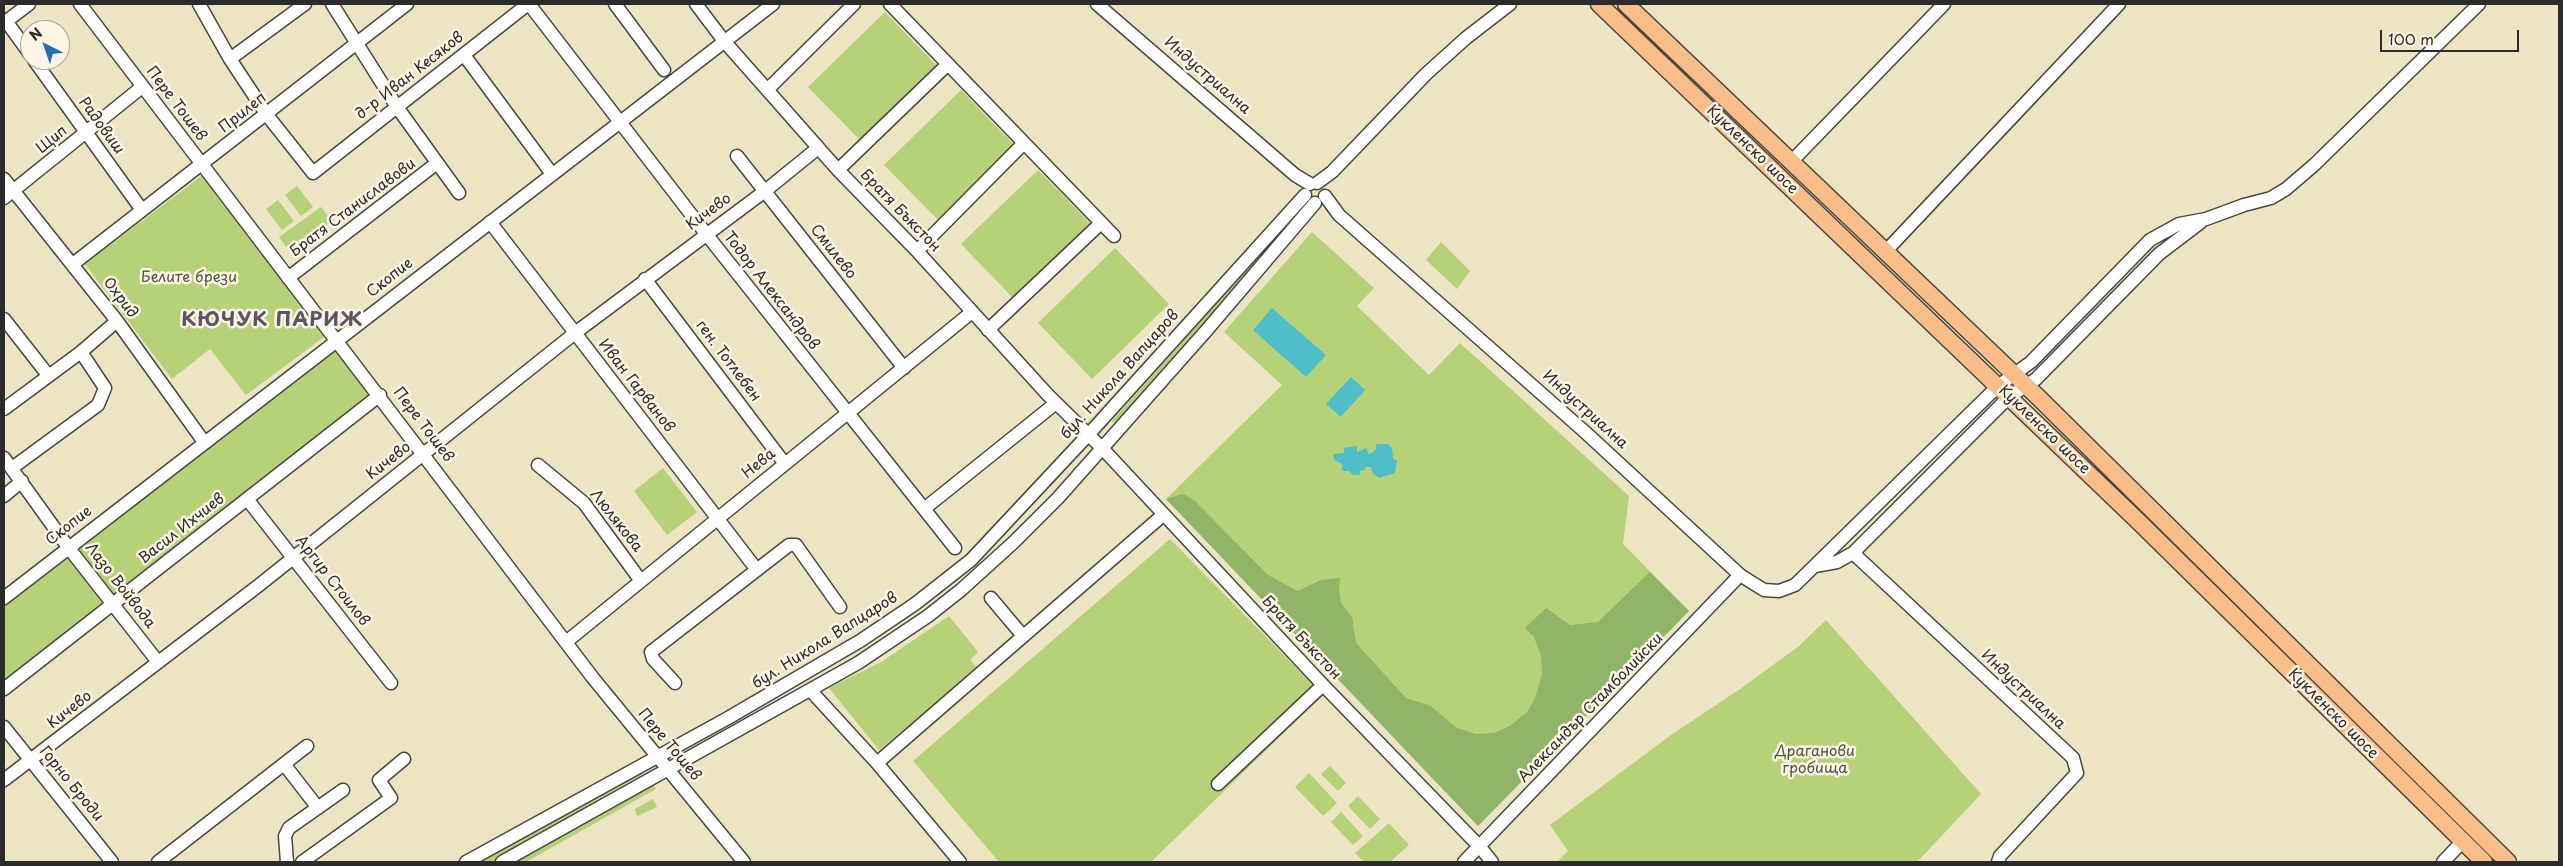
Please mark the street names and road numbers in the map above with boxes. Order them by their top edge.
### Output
street label: д-р Иван Кесяков [353,28,467,124]
street label: Индустриална [1160,34,1254,118]
street label: Пере Тошев [142,63,210,145]
street label: Прилеп [216,89,270,137]
street label: Радовиш [74,94,128,158]
street label: Кукленско шосе [1703,102,1801,198]
street label: Щип [33,122,71,158]
street label: Братя Станиславови [287,155,419,261]
street label: Братя Бъкстон [856,166,944,256]
street label: Кичево [683,190,735,234]
street label: Смилево [806,221,860,283]
street label: Тодор Александров [719,228,823,354]
street label: Скопие [363,254,417,302]
street label: Охрид [99,274,141,322]
street label: бул. Никола Вапцаров [1057,307,1183,443]
street label: ген. Тотлебен [692,317,764,405]
street label: Иван Гарванов [594,336,678,436]
street label: Индустриална [1539,367,1631,453]
street label: Кукленско шосе [1995,382,2093,478]
street label: Пере Тошев [389,384,457,466]
street label: Кичево [363,438,415,484]
street label: Нева [739,445,779,483]
street label: Люлякова [586,486,646,556]
street label: Васил Ихчиев [136,490,228,568]
street label: Скопие [42,502,96,550]
street label: Аргир Стоилов [291,532,373,630]
street label: Лазо Войвода [81,540,159,632]
street label: бул. Никола Вапцаров [749,589,901,693]
street label: Братя Бъкстон [1258,592,1344,684]
street label: Александър Стамболийски [1515,630,1667,786]
street label: Индустриална [1977,646,2069,734]
street label: Кукленско шосе [2284,665,2382,763]
street label: Кичево [44,687,96,733]
street label: Пере Тошев [634,705,704,785]
street label: Горно Броди [35,743,107,825]

